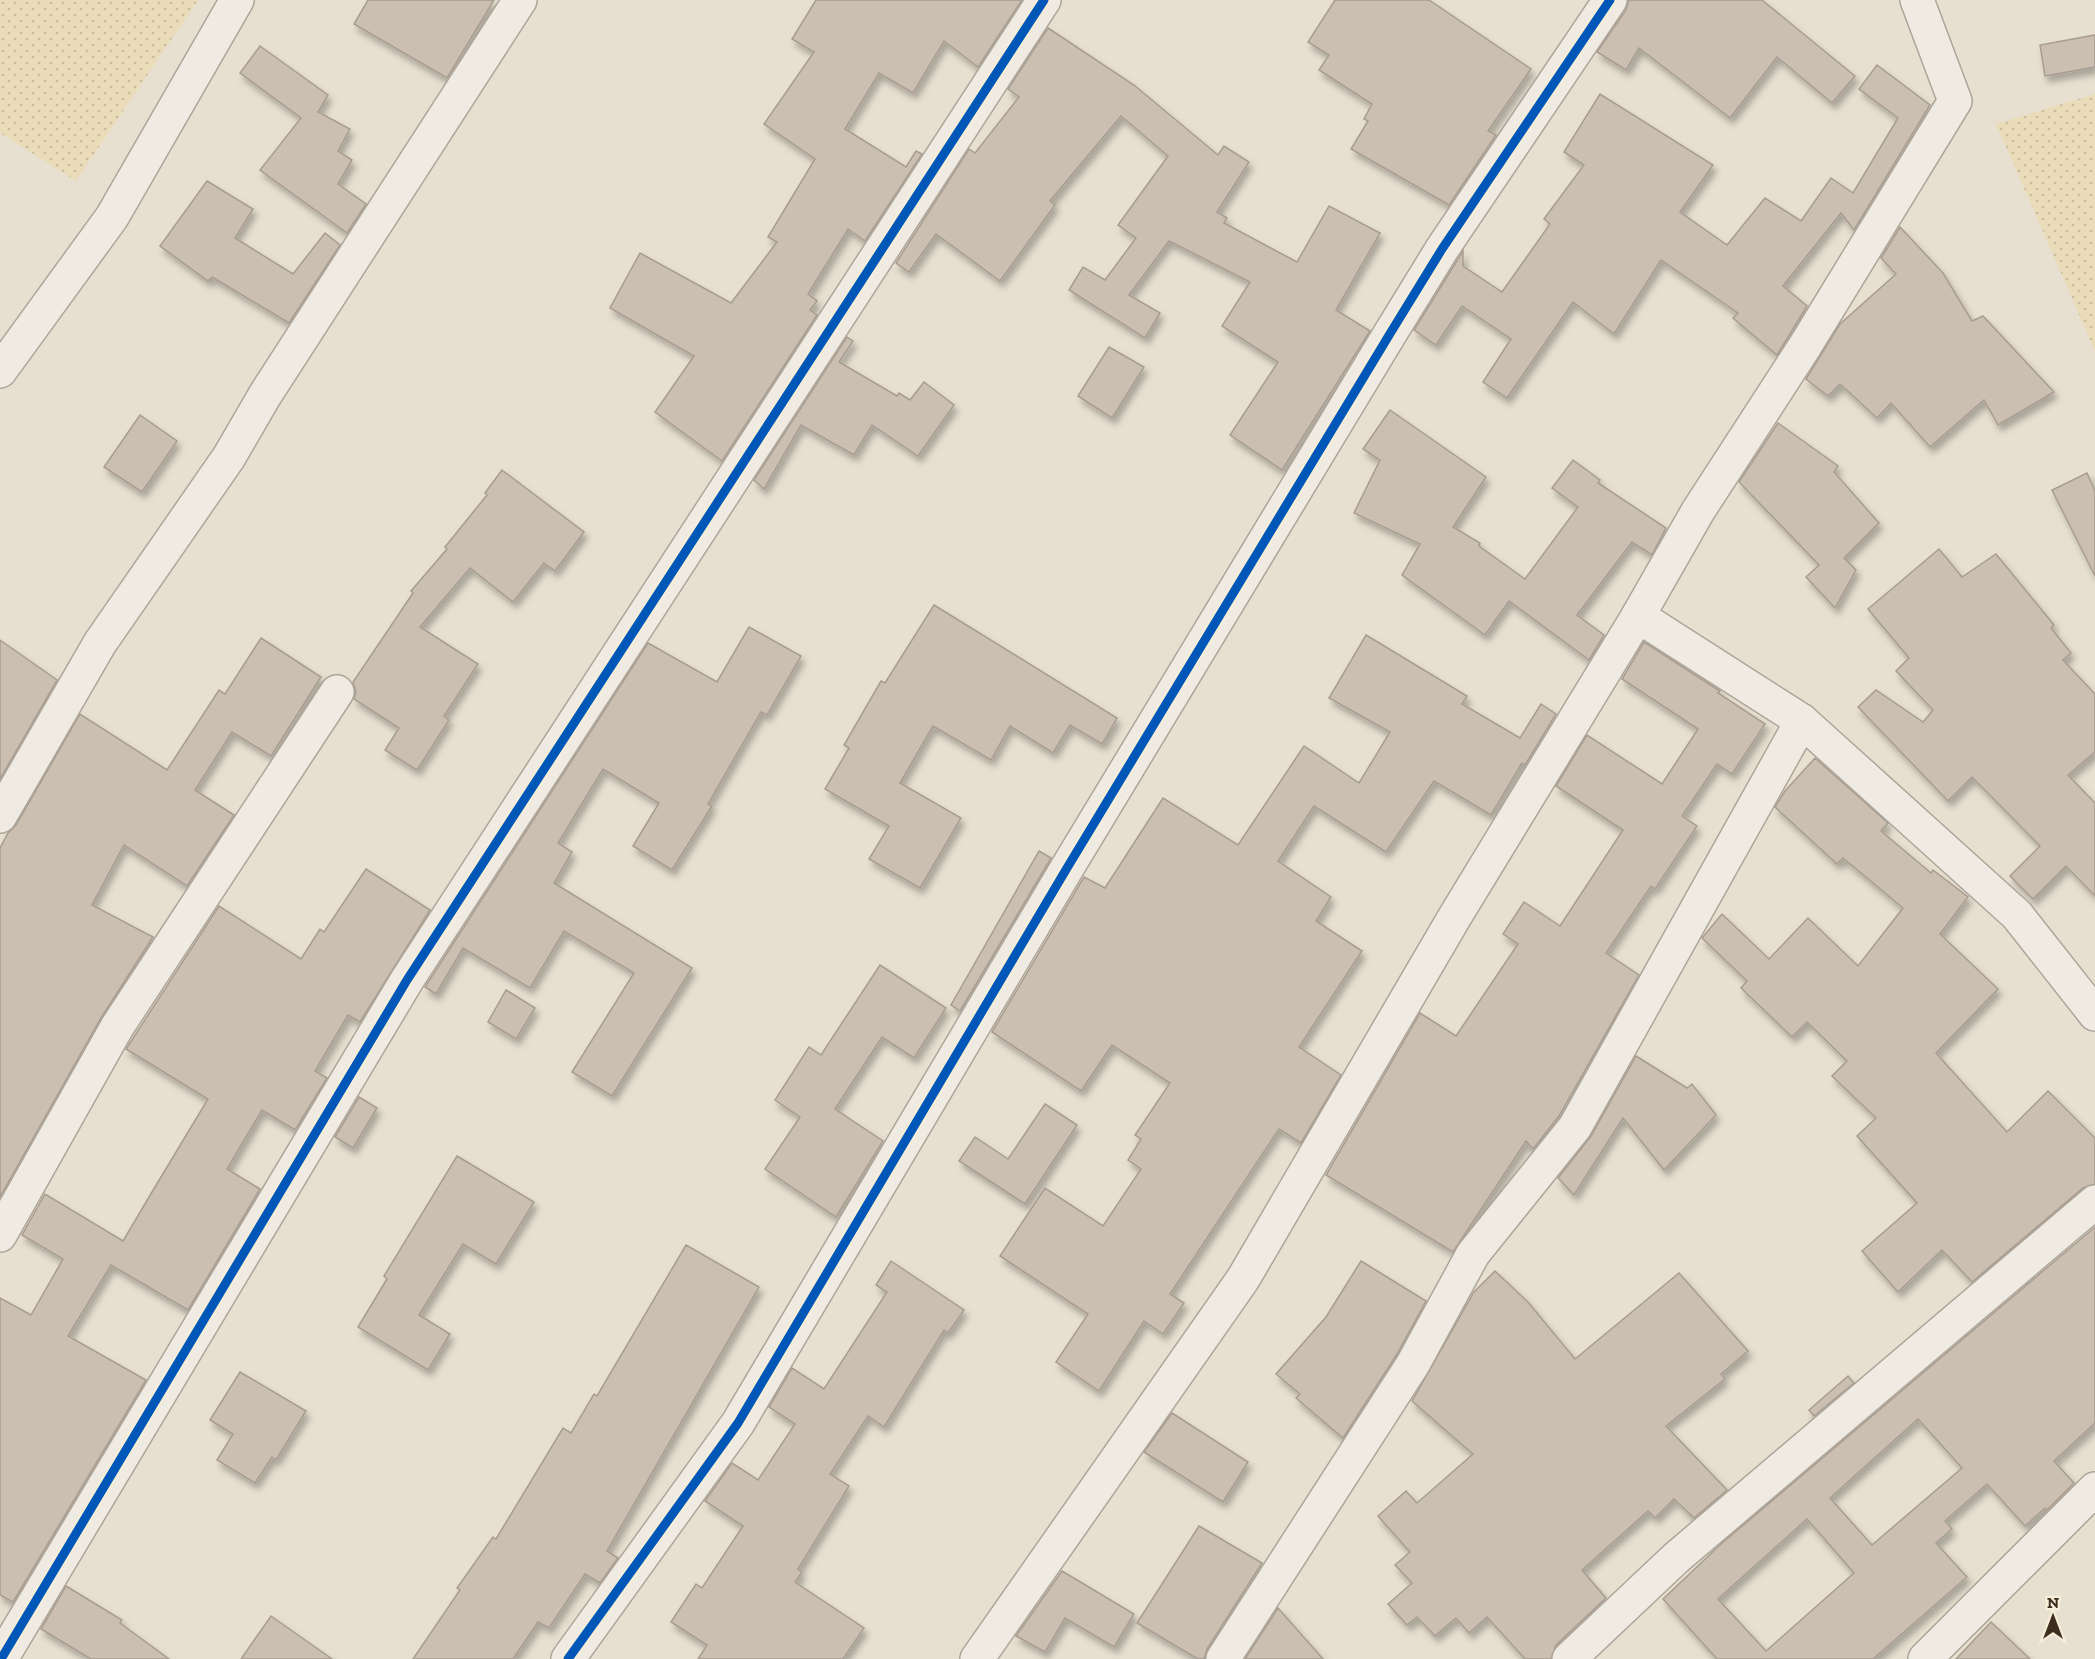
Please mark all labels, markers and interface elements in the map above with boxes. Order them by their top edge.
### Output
north arrow [2023,1587,2083,1647]
text: N [2047,1593,2059,1612]

